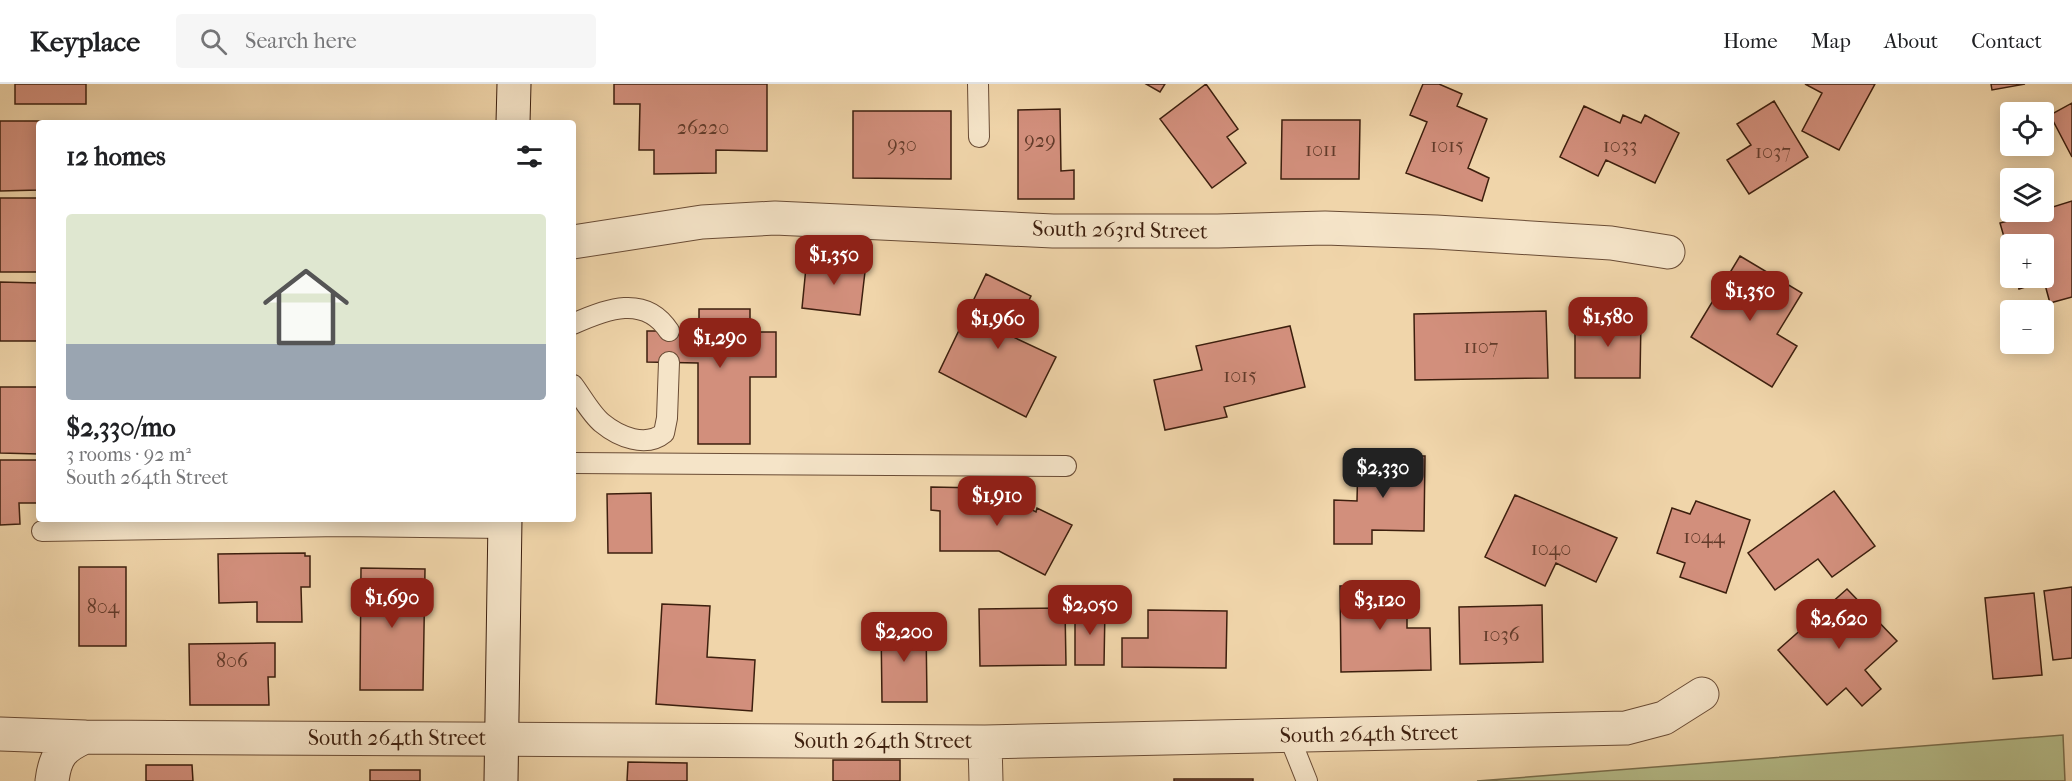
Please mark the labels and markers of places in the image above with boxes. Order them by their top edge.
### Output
pin: $1,350 [785,235,883,286]
pin: $1,350 [1701,271,1799,322]
pin: $1,580 [1559,297,1657,348]
pin: $1,960 [949,299,1047,350]
pin: $1,290 [671,318,769,369]
pin: $2,330 [1334,448,1432,499]
pin: $1,910 [948,476,1046,527]
pin: $1,690 [343,578,441,629]
pin: $3,120 [1331,580,1429,631]
pin: $2,050 [1041,585,1139,636]
pin: $2,620 [1790,599,1888,650]
pin: $2,200 [855,612,953,663]

